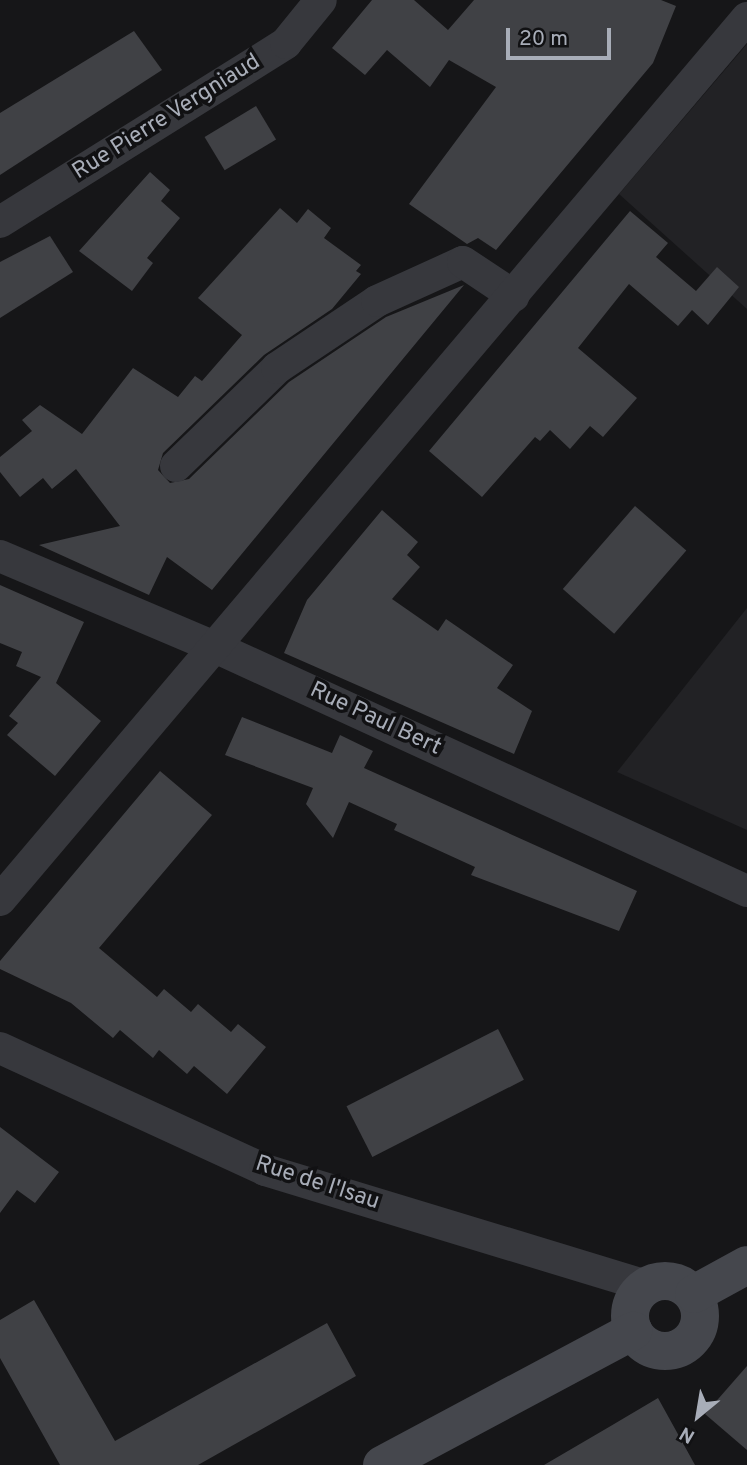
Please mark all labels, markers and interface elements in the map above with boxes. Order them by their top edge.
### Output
scale bar [509,14,614,58]
text: 20 m [519,26,568,53]
street label: Rue Pierre Vergniaud [68,49,266,187]
street label: Rue Paul Bert [305,677,445,763]
street label: Rue de l'Isau [251,1151,383,1217]
north arrow [663,1381,733,1451]
text: N [676,1420,699,1448]

